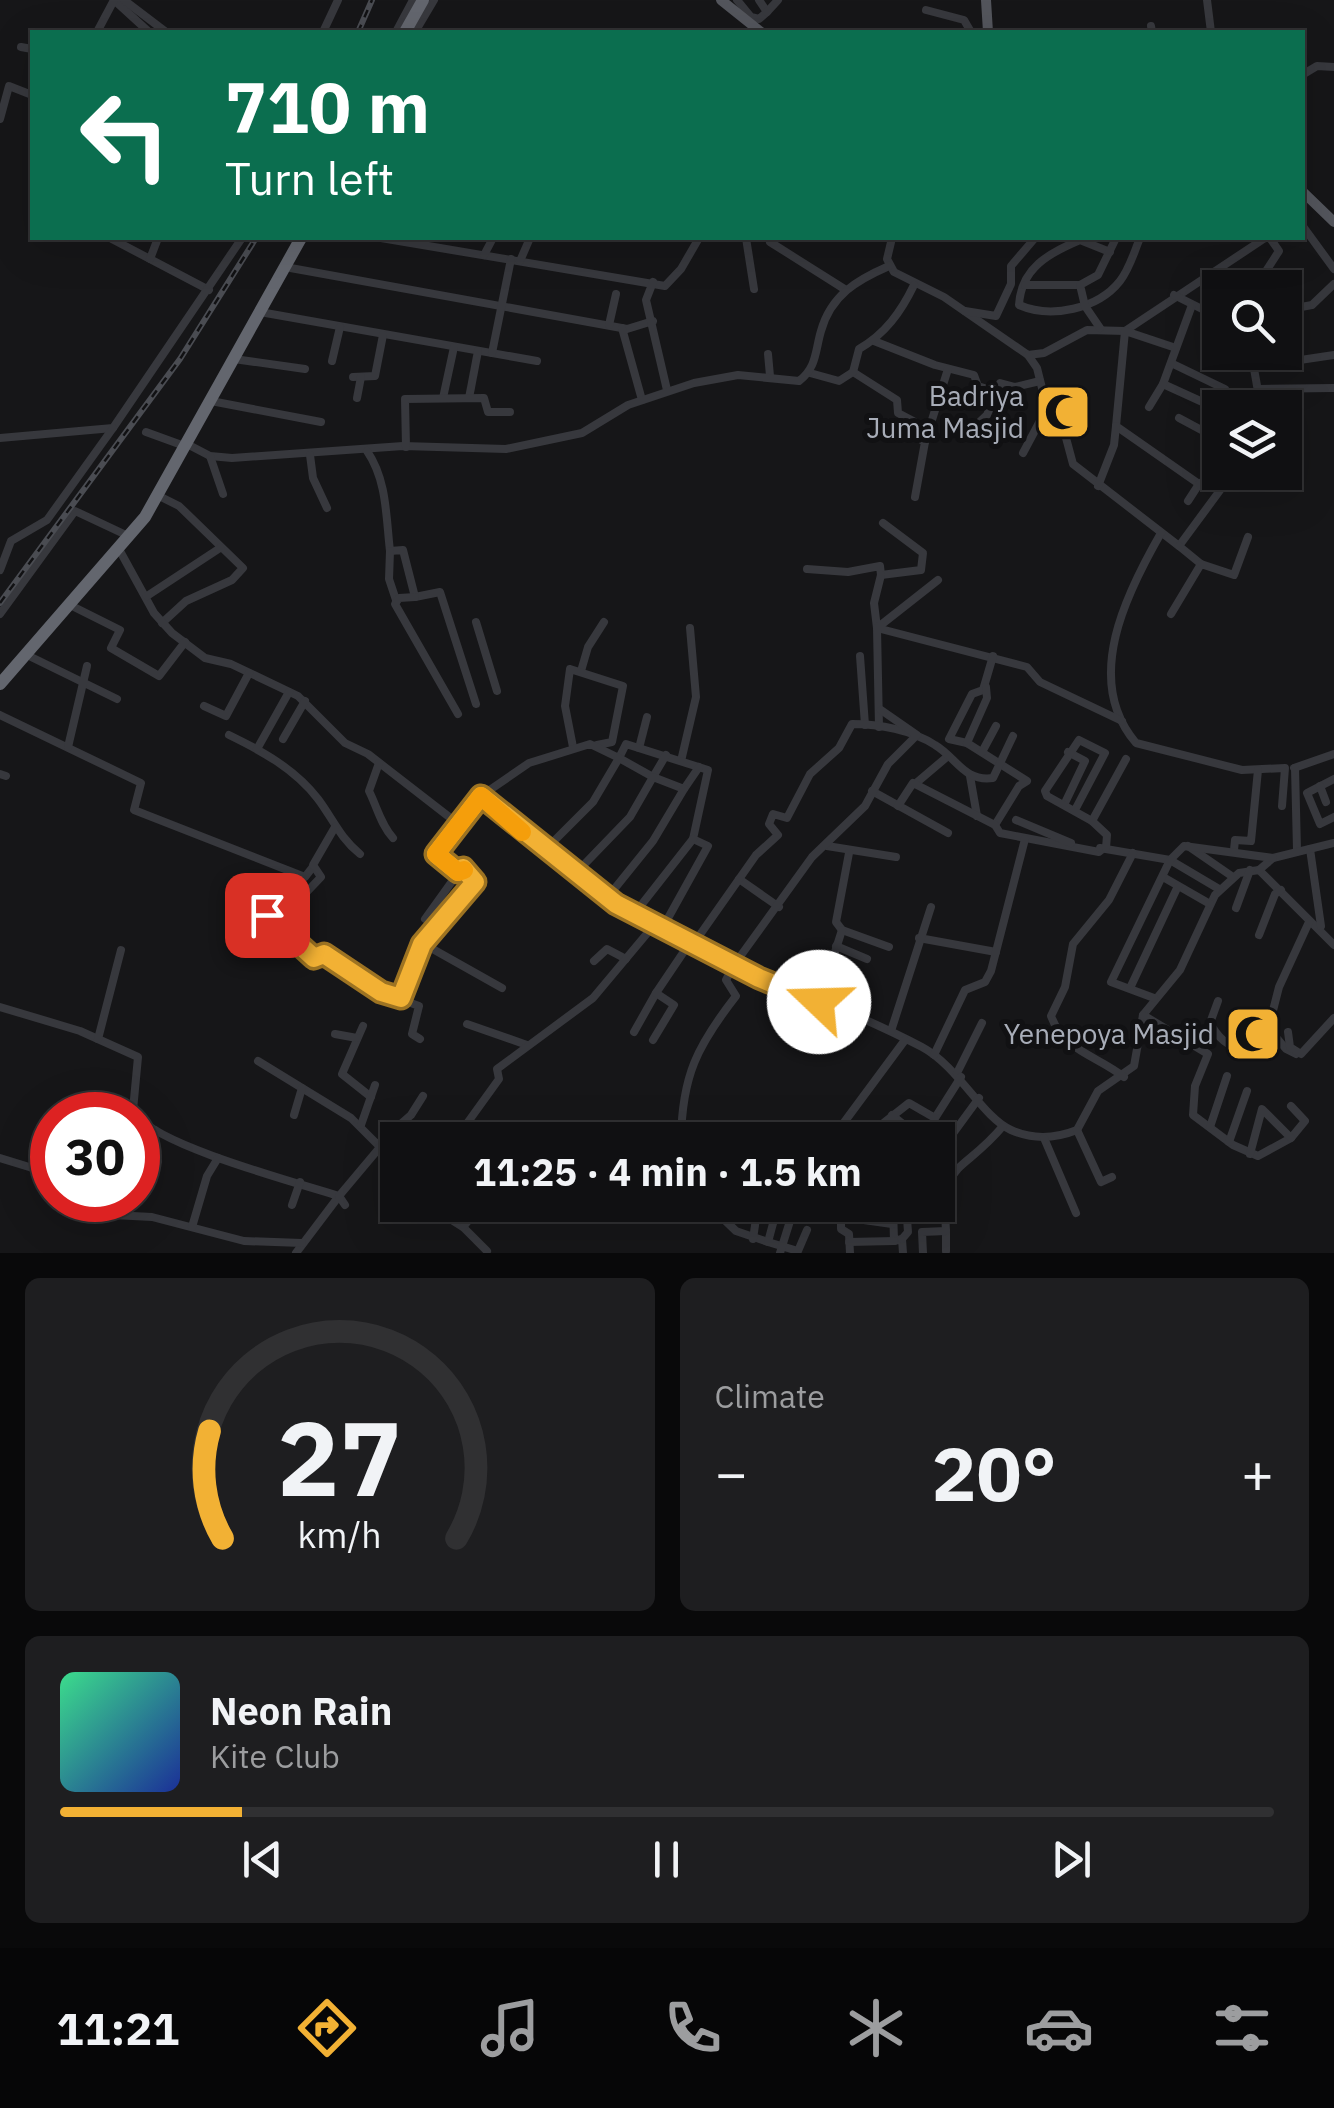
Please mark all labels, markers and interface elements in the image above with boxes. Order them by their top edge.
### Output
text: 710 m [225,61,430,152]
icon: left [60,70,190,200]
text: Turn left [225,149,394,207]
map controls [1202,270,1302,490]
button: search [1202,270,1302,370]
place label: Badriya Juma Masjid [866,377,1024,446]
mosque icon: Badriya Juma Masjid [1033,382,1093,442]
button: layers [1202,390,1302,490]
pin [225,873,310,958]
icon: arrive [240,888,295,943]
position arrow [767,950,871,1054]
mosque icon: Yenepoya Masjid [1223,1004,1283,1064]
place label: Yenepoya Masjid [1004,1015,1214,1052]
speed limit sign: 30 [30,1092,160,1222]
text: 11:25 · 4 min · 1.5 km [473,1147,862,1196]
text: Climate [715,1375,825,1417]
text: 27 [277,1389,402,1525]
text: 20° [932,1424,1057,1522]
text: − [715,1437,748,1508]
text: + [1241,1437,1274,1508]
text: km/h [298,1511,382,1558]
text: Neon Rain [210,1686,392,1735]
text: Kite Club [210,1735,340,1777]
icon: previous [235,1832,290,1887]
icon: pause [639,1832,694,1887]
icon: next [1044,1832,1099,1887]
icon: directions [292,1993,362,2063]
icon: music [475,1993,545,2063]
icon: phone [658,1993,728,2063]
icon: climate [841,1993,911,2063]
icon: car [1024,1993,1094,2063]
icon: filters [1207,1993,1277,2063]
text: 11:21 [57,1999,179,2057]

